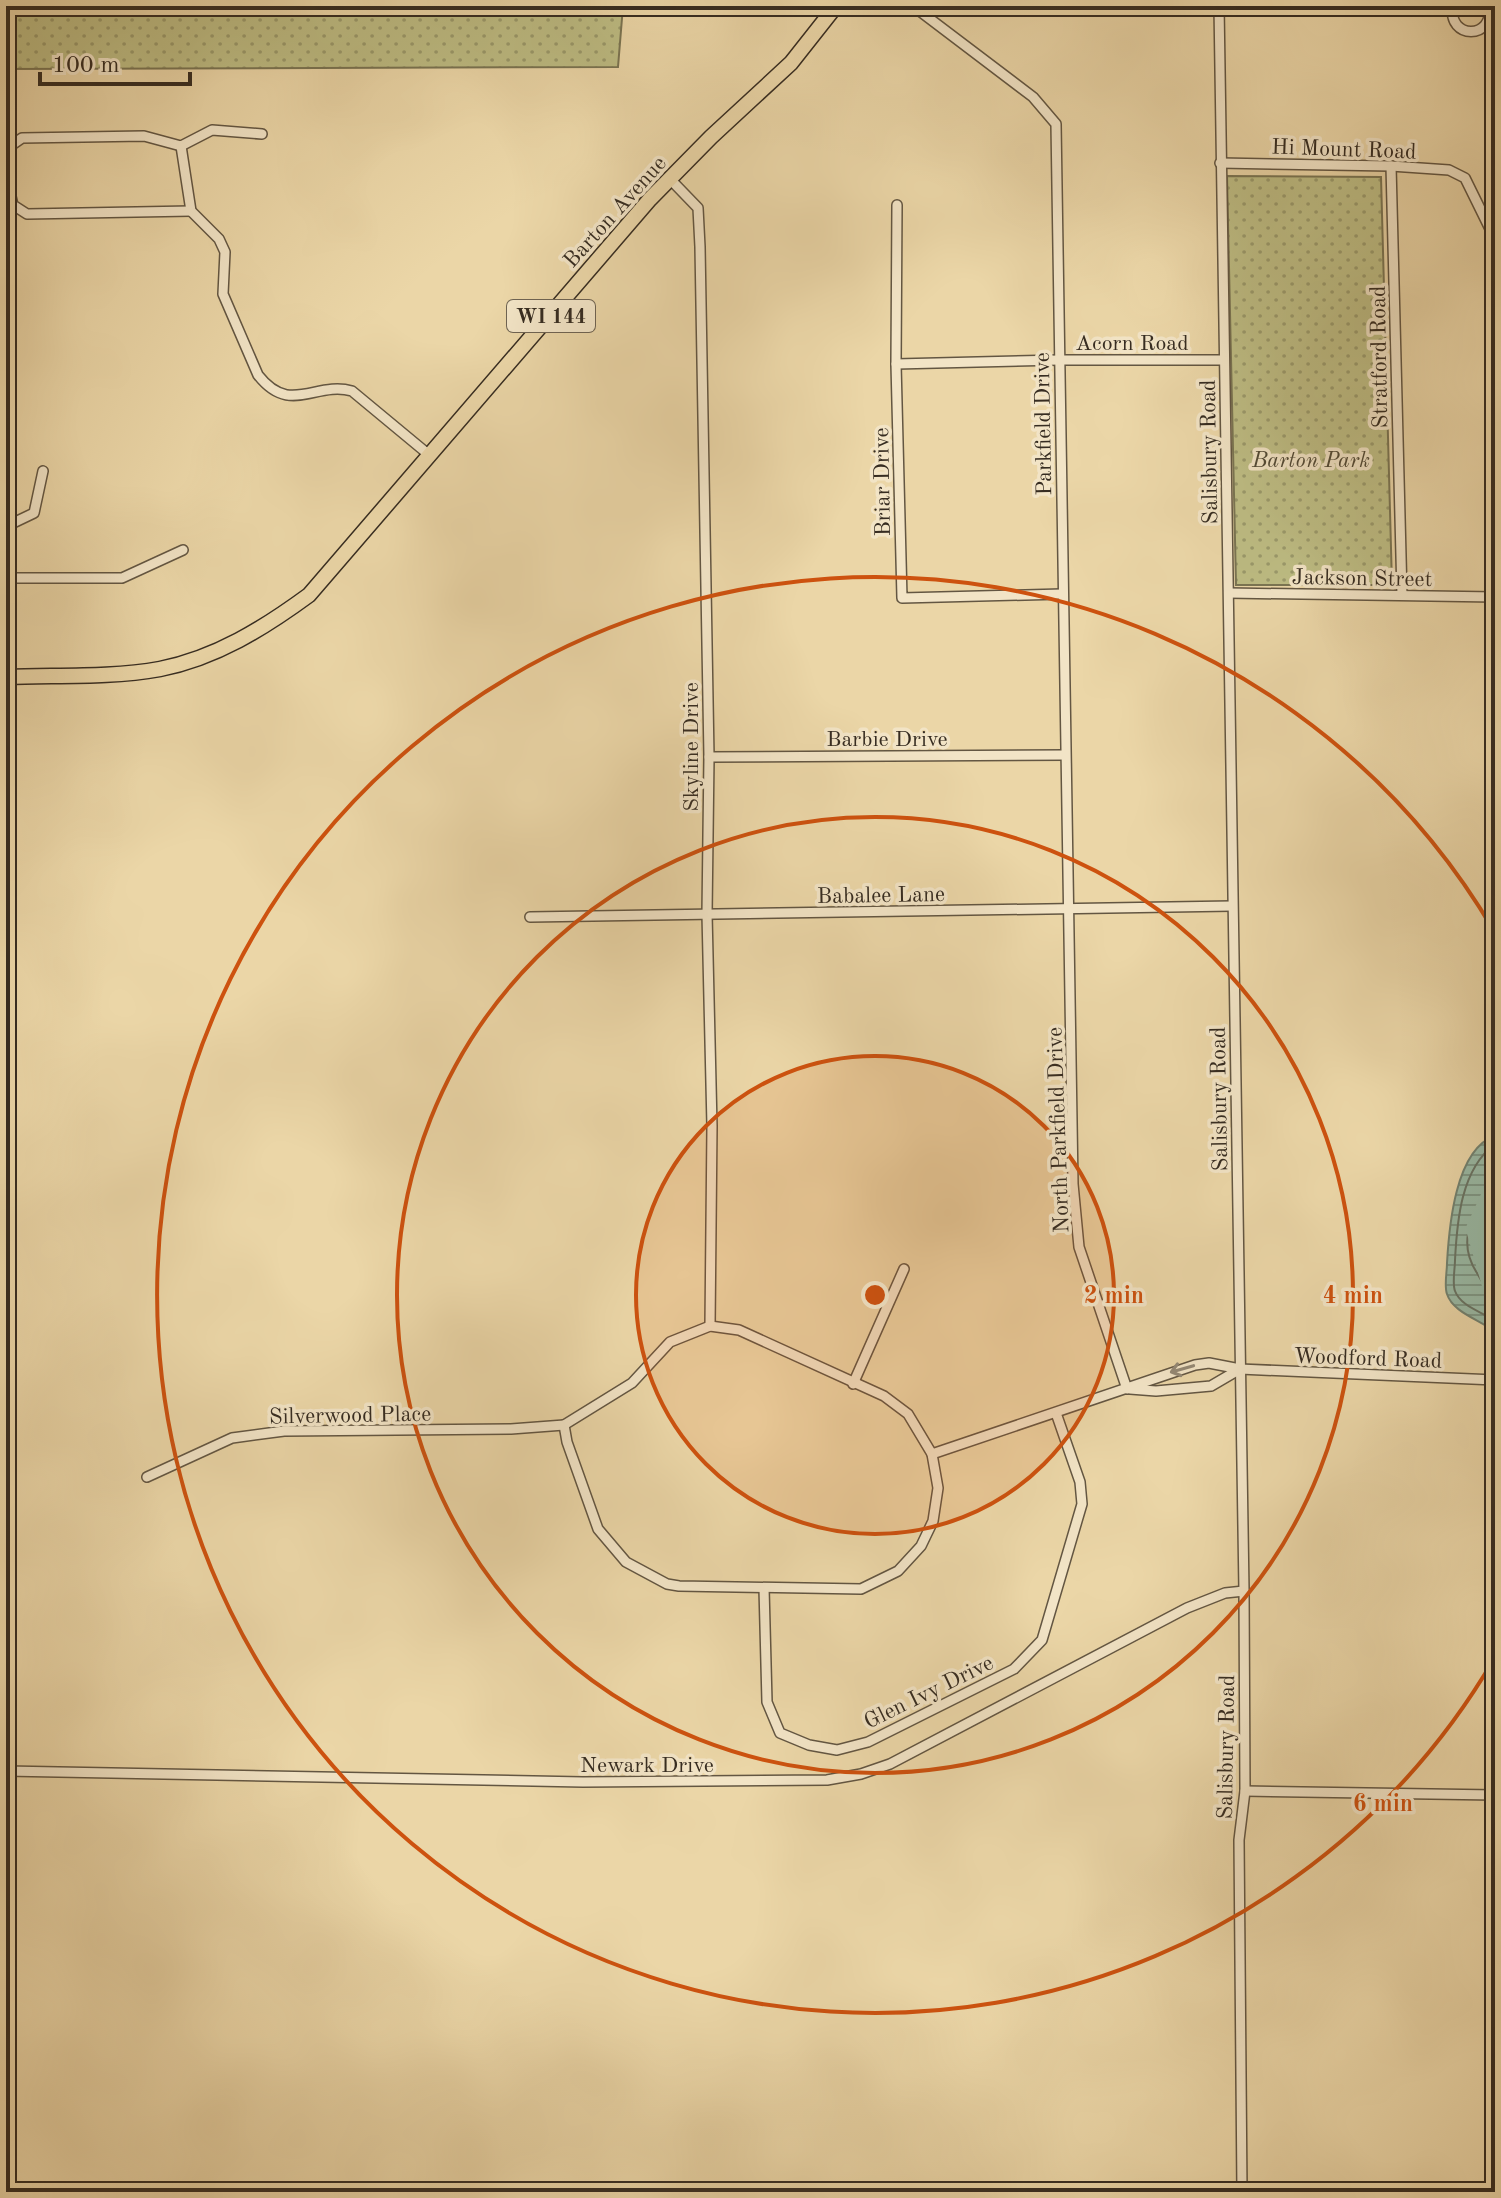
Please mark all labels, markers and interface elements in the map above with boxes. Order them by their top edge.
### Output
scale bar [40,36,190,86]
text: 100 m [52,54,120,78]
street label: Hi Mount Road [1271,136,1417,164]
street label: Barton Avenue [560,152,671,272]
street label: Stratford Road [1368,285,1392,429]
road number: WI 144 [507,300,595,332]
street label: Acorn Road [1075,333,1189,355]
street label: Parkfield Drive [1032,352,1056,496]
street label: Salisbury Road [1198,379,1222,525]
street label: Briar Drive [871,427,895,537]
park label: Barton Park [1251,450,1370,472]
street label: Jackson Street [1291,567,1432,591]
street label: Skyline Drive [681,682,703,812]
street label: Barbie Drive [826,729,948,751]
street label: Babalee Lane [817,884,945,908]
street label: North Parkfield Drive [1044,1026,1074,1233]
street label: Salisbury Road [1208,1026,1232,1172]
centre of rings [861,1281,889,1309]
text: 2 min [1084,1285,1144,1309]
text: 4 min [1323,1285,1383,1309]
street label: Woodford Road [1293,1345,1443,1373]
one-way arrow [1170,1362,1196,1377]
street label: Silverwood Place [269,1404,431,1428]
street label: Glen Ivy Drive [861,1652,997,1734]
street label: Salisbury Road [1215,1674,1239,1820]
street label: Newark Drive [580,1755,714,1777]
text: 6 min [1353,1793,1413,1817]

